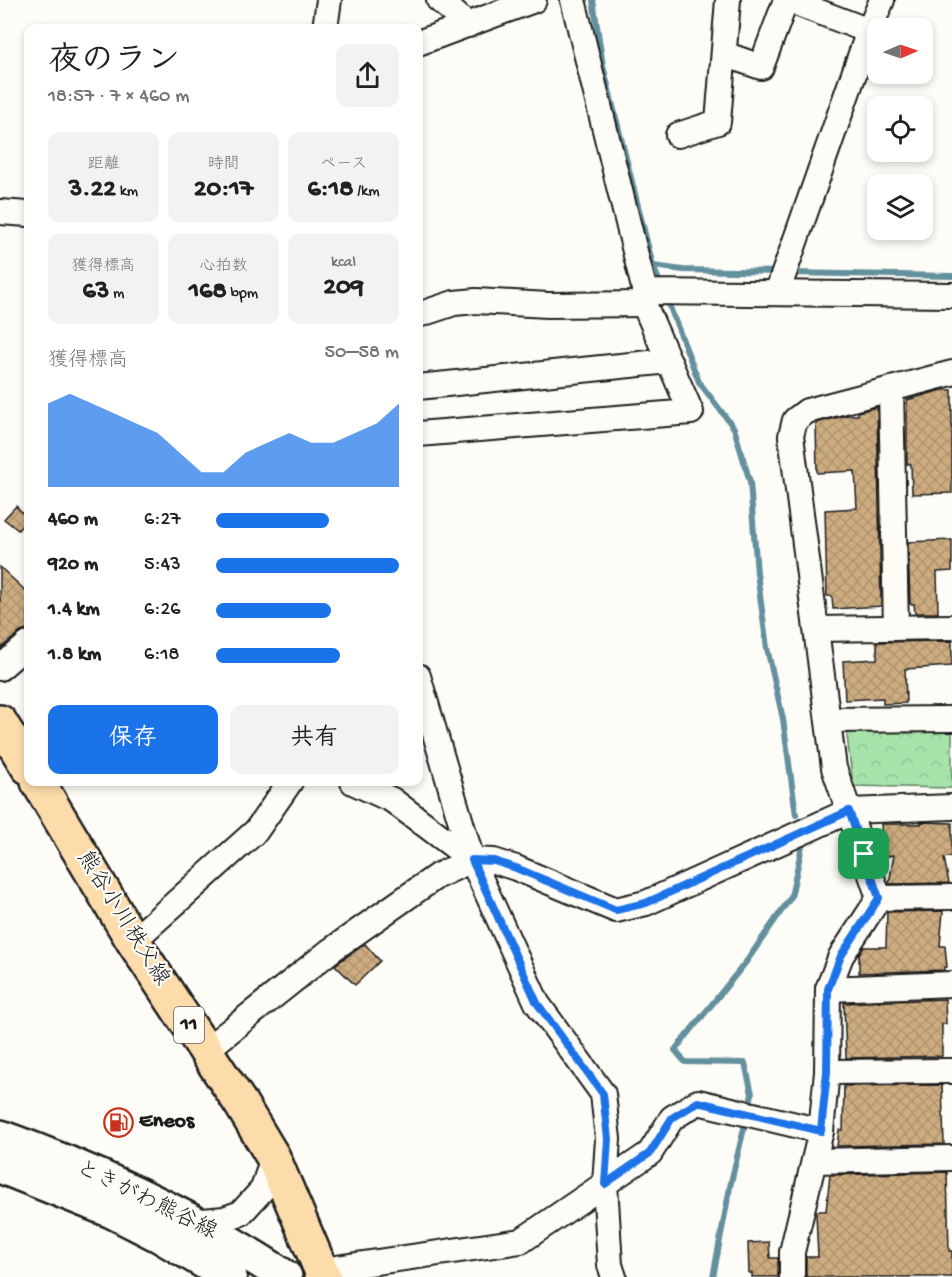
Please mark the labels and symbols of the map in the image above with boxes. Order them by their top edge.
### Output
north arrow [867,18,933,84]
pin [838,828,889,879]
street label: 熊谷小川秩父線 [70,846,175,991]
road number: 11 [174,1007,204,1043]
fuel station icon: Eneos [102,1106,134,1138]
place label: Eneos [139,1109,196,1135]
street label: ときがわ熊谷線 [71,1155,221,1246]

